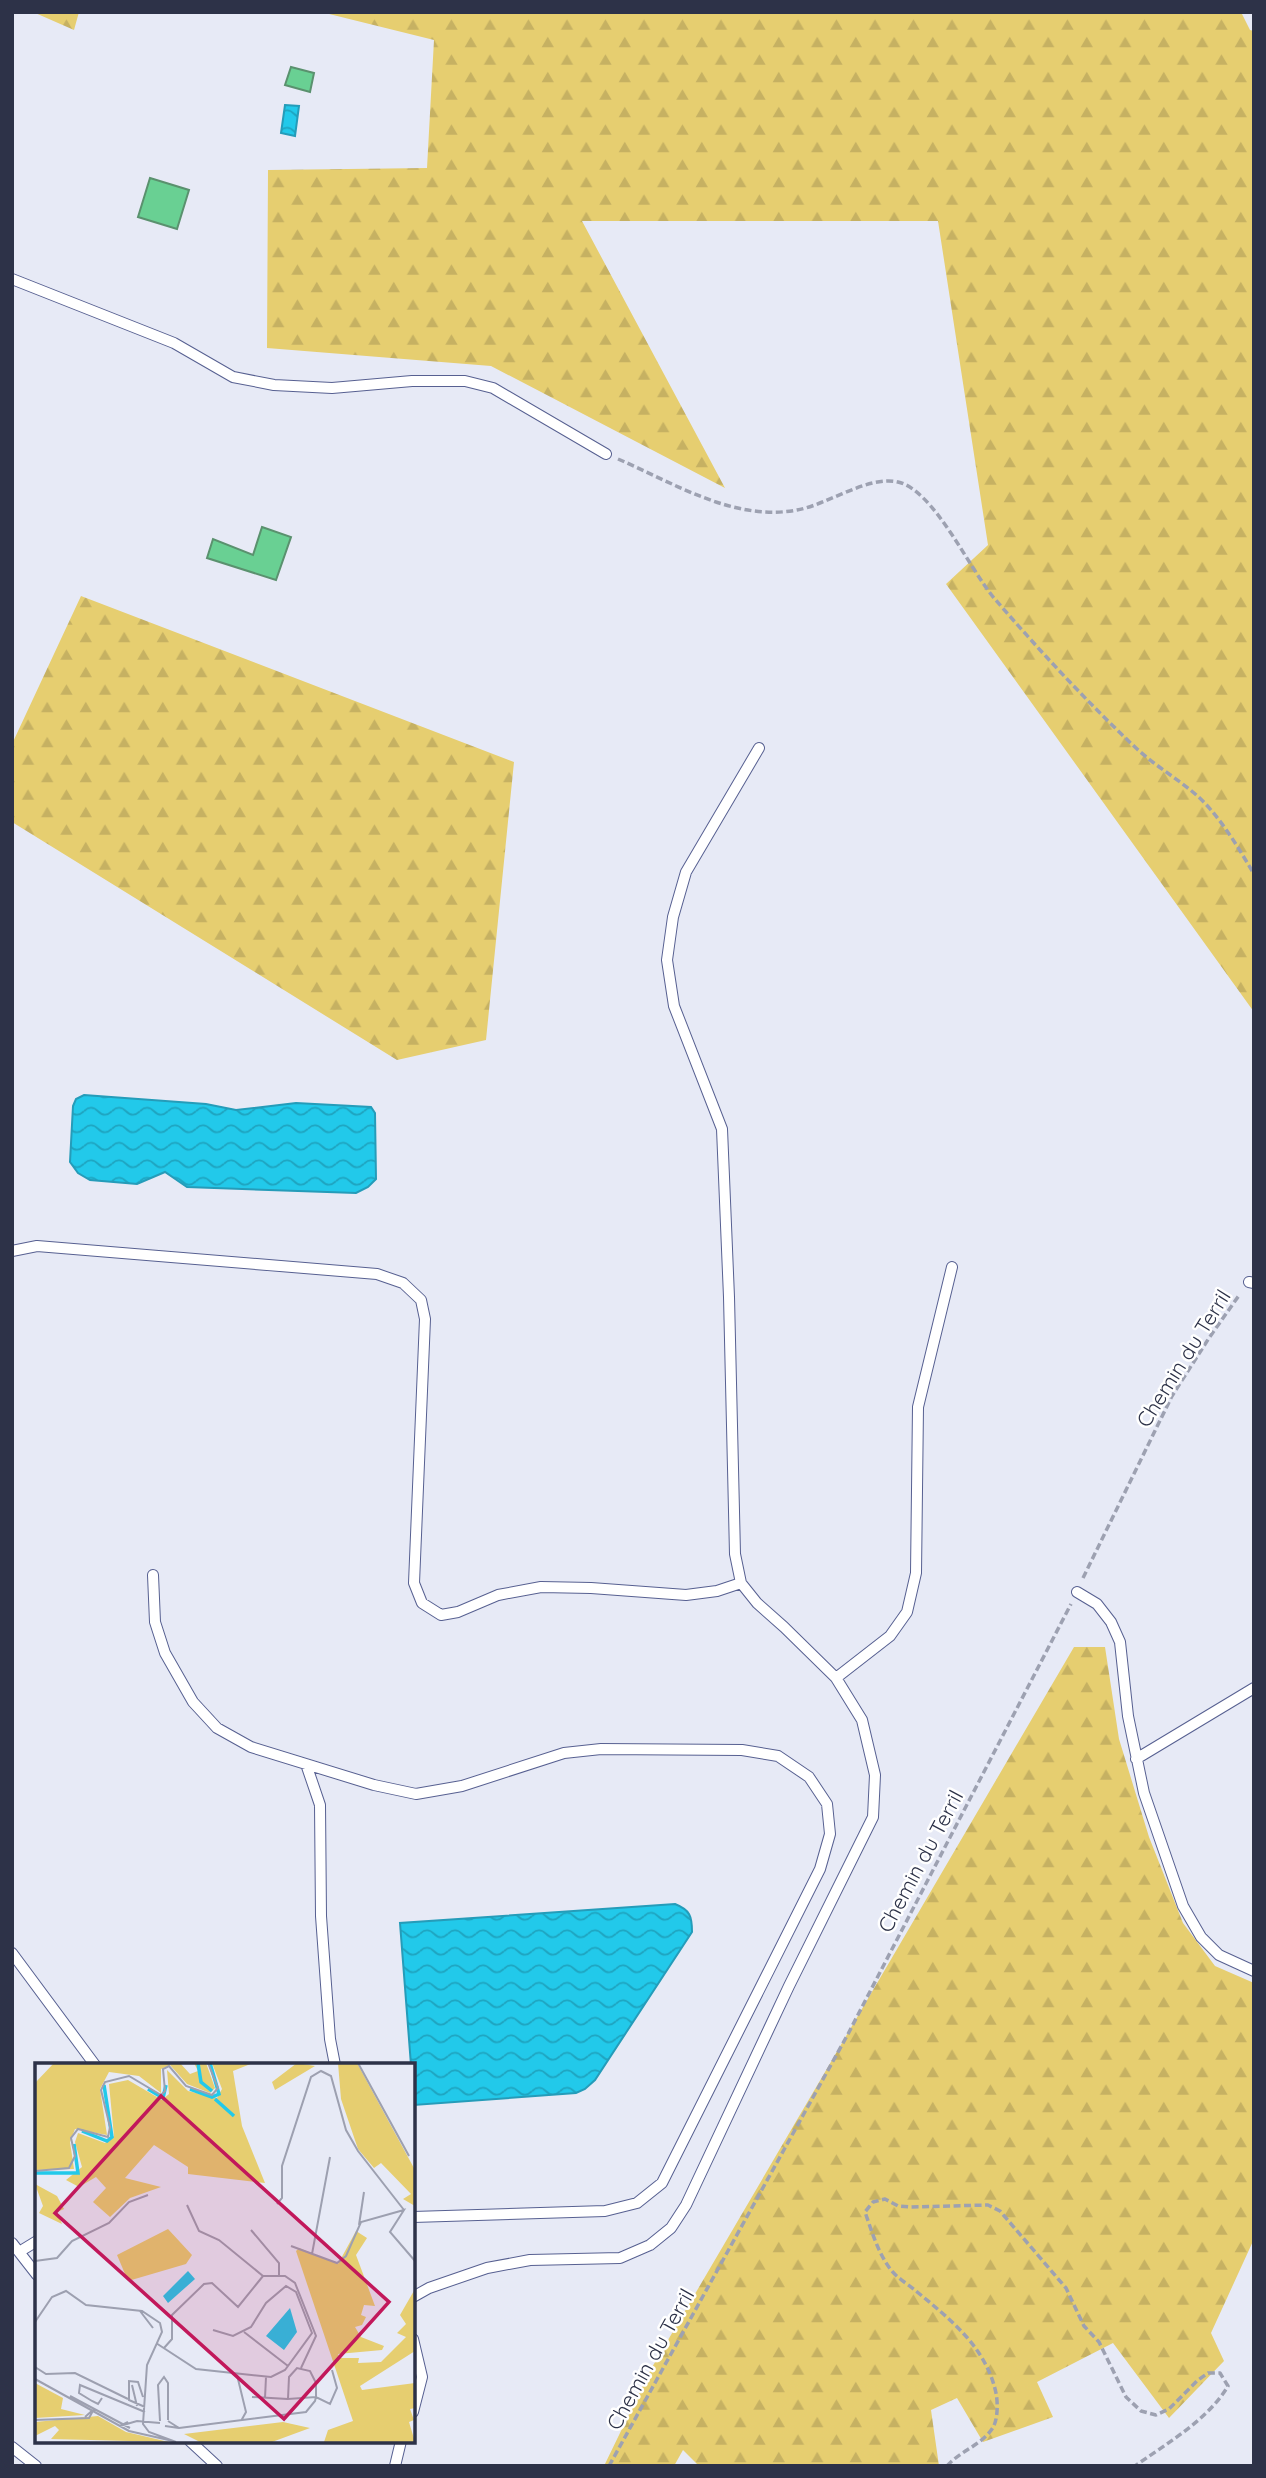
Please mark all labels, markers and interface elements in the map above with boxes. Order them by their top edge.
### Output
street label: Chemin du Terril [1130,1284,1236,1432]
street label: Chemin du Terril [872,1785,968,1937]
inset map [35,2063,415,2443]
street label: Chemin du Terril [601,2284,699,2434]

